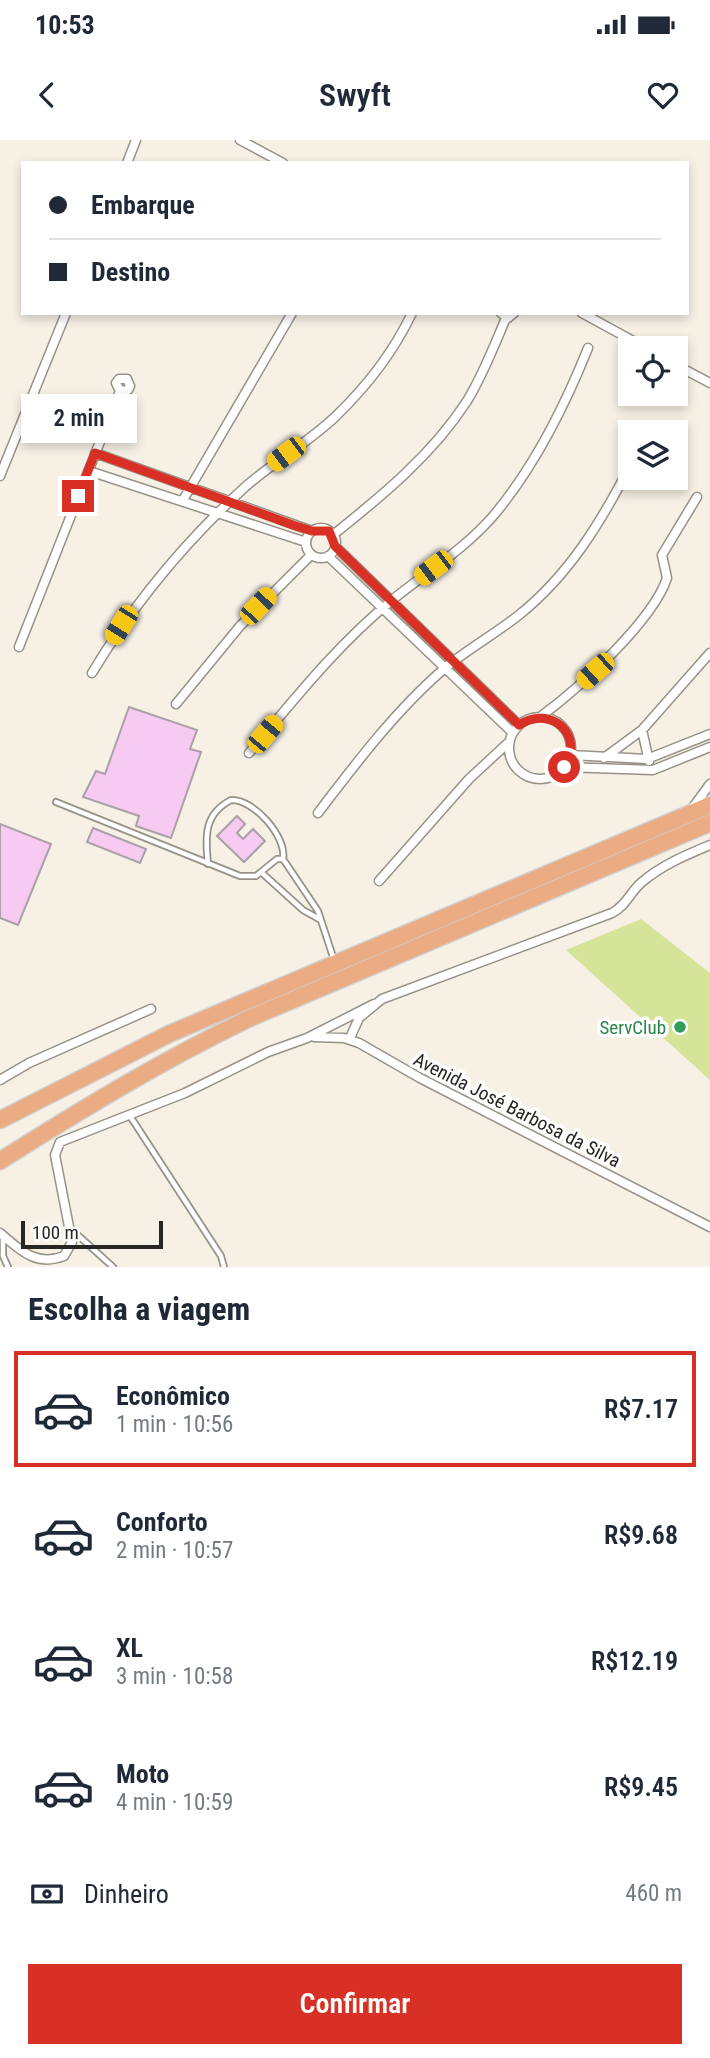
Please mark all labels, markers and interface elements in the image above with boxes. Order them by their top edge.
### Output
text: 10:53 [35,10,95,40]
icon: back [28,76,66,114]
text: Swyft [319,76,391,114]
icon: heart [644,76,682,114]
text: Embarque [91,190,195,220]
text: Destino [91,257,170,287]
map controls [618,336,688,490]
button: locate [618,336,688,406]
callout: 2 min [20,394,136,444]
text: 2 min [54,405,104,432]
button: layers [618,420,688,490]
car [263,433,310,475]
route end [62,480,94,512]
car [410,547,457,589]
car [236,583,281,629]
car [101,602,142,648]
car [573,649,618,693]
car [244,711,287,757]
route start [548,751,580,783]
place label: ServClub [599,1016,666,1039]
marker: ServClub [672,1019,688,1035]
street label: Avenida José Barbosa da Silva [410,1048,624,1172]
scale bar [21,1218,163,1250]
text: 100 m [32,1221,79,1244]
text: Escolha a viagem [28,1290,250,1328]
icon: car [32,1378,95,1441]
text: Econômico [116,1381,230,1411]
text: R$7.17 [604,1394,678,1424]
text: 1 min · 10:56 [116,1411,233,1438]
icon: car [32,1504,95,1567]
text: Conforto [116,1507,208,1537]
text: R$9.68 [604,1520,678,1550]
text: 2 min · 10:57 [116,1537,233,1564]
icon: car [32,1630,95,1693]
text: XL [116,1633,143,1663]
text: R$12.19 [591,1646,678,1676]
text: 3 min · 10:58 [116,1663,233,1690]
icon: car [32,1756,95,1819]
text: Moto [116,1759,169,1789]
text: R$9.45 [604,1772,678,1802]
text: 4 min · 10:59 [116,1789,233,1816]
icon: cash [28,1875,66,1913]
text: Dinheiro [84,1879,169,1909]
text: 460 m [625,1880,682,1907]
button: Confirmar [28,1964,682,2044]

